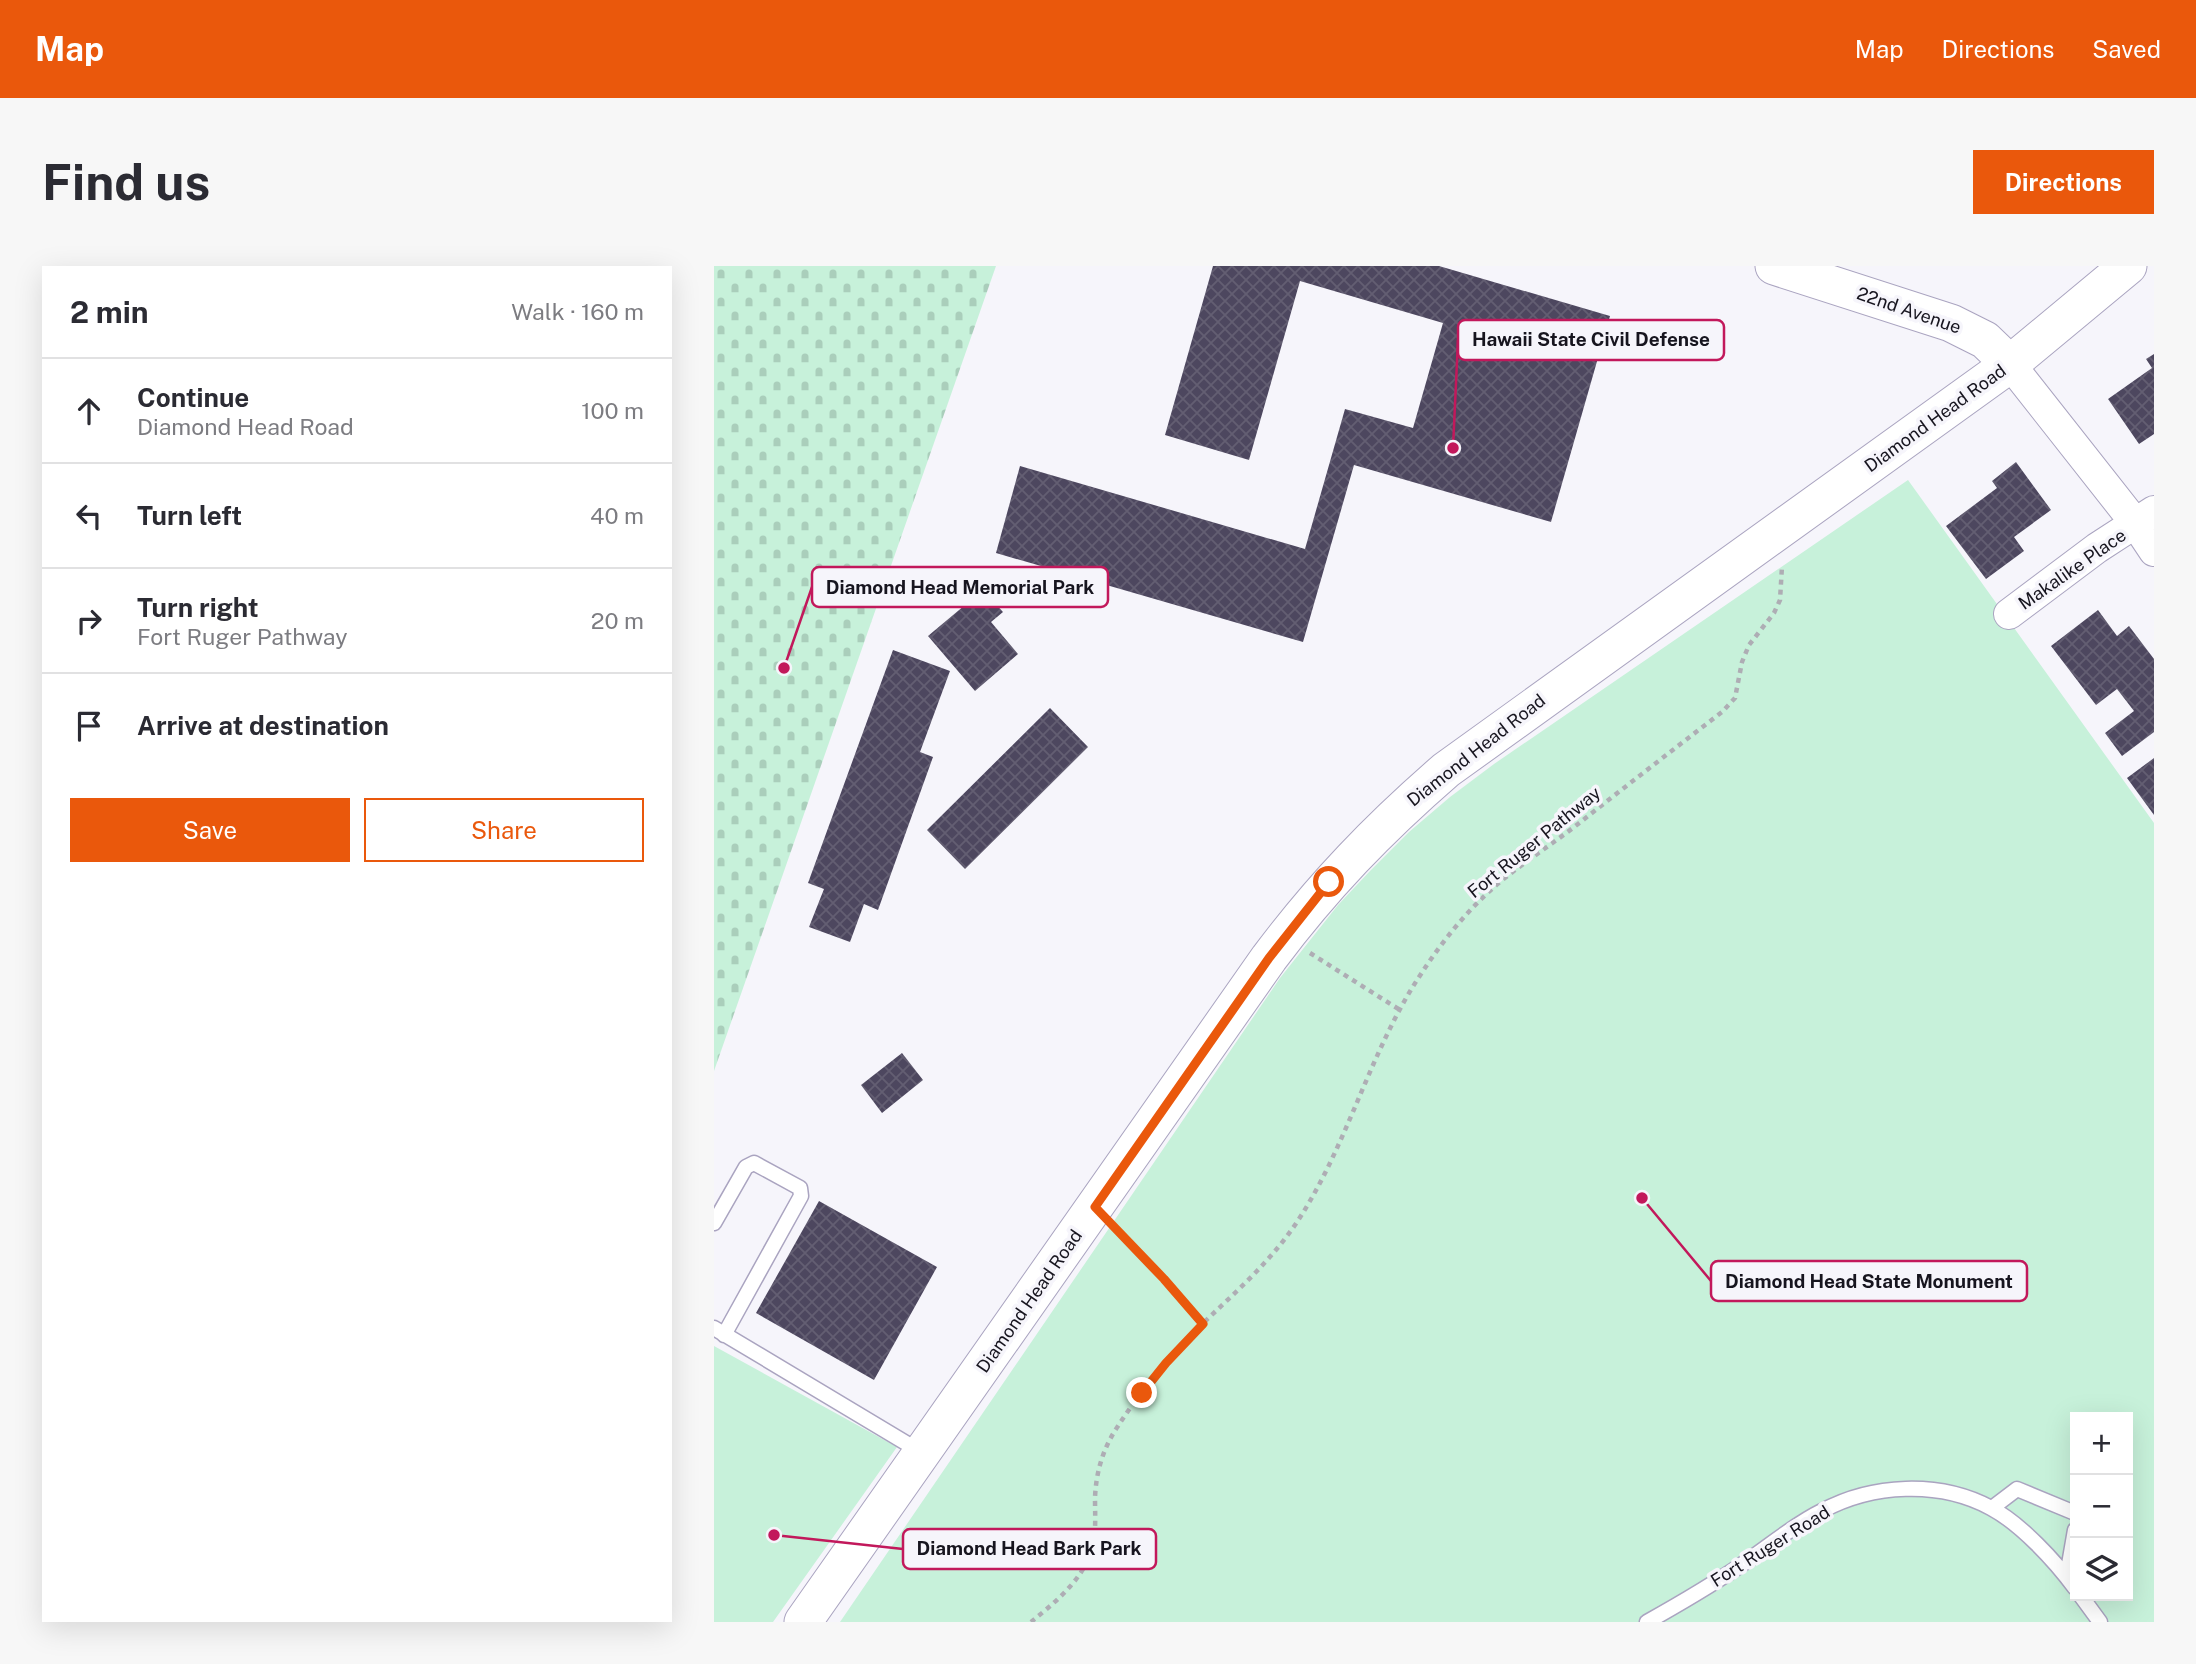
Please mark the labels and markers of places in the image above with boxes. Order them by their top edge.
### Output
callout: Hawaii State Civil Defense [1458,320,1724,360]
callout: Diamond Head Memorial Park [812,567,1108,607]
callout: Diamond Head State Monument [1711,1261,2027,1301]
callout: Diamond Head Bark Park [903,1529,1156,1569]

